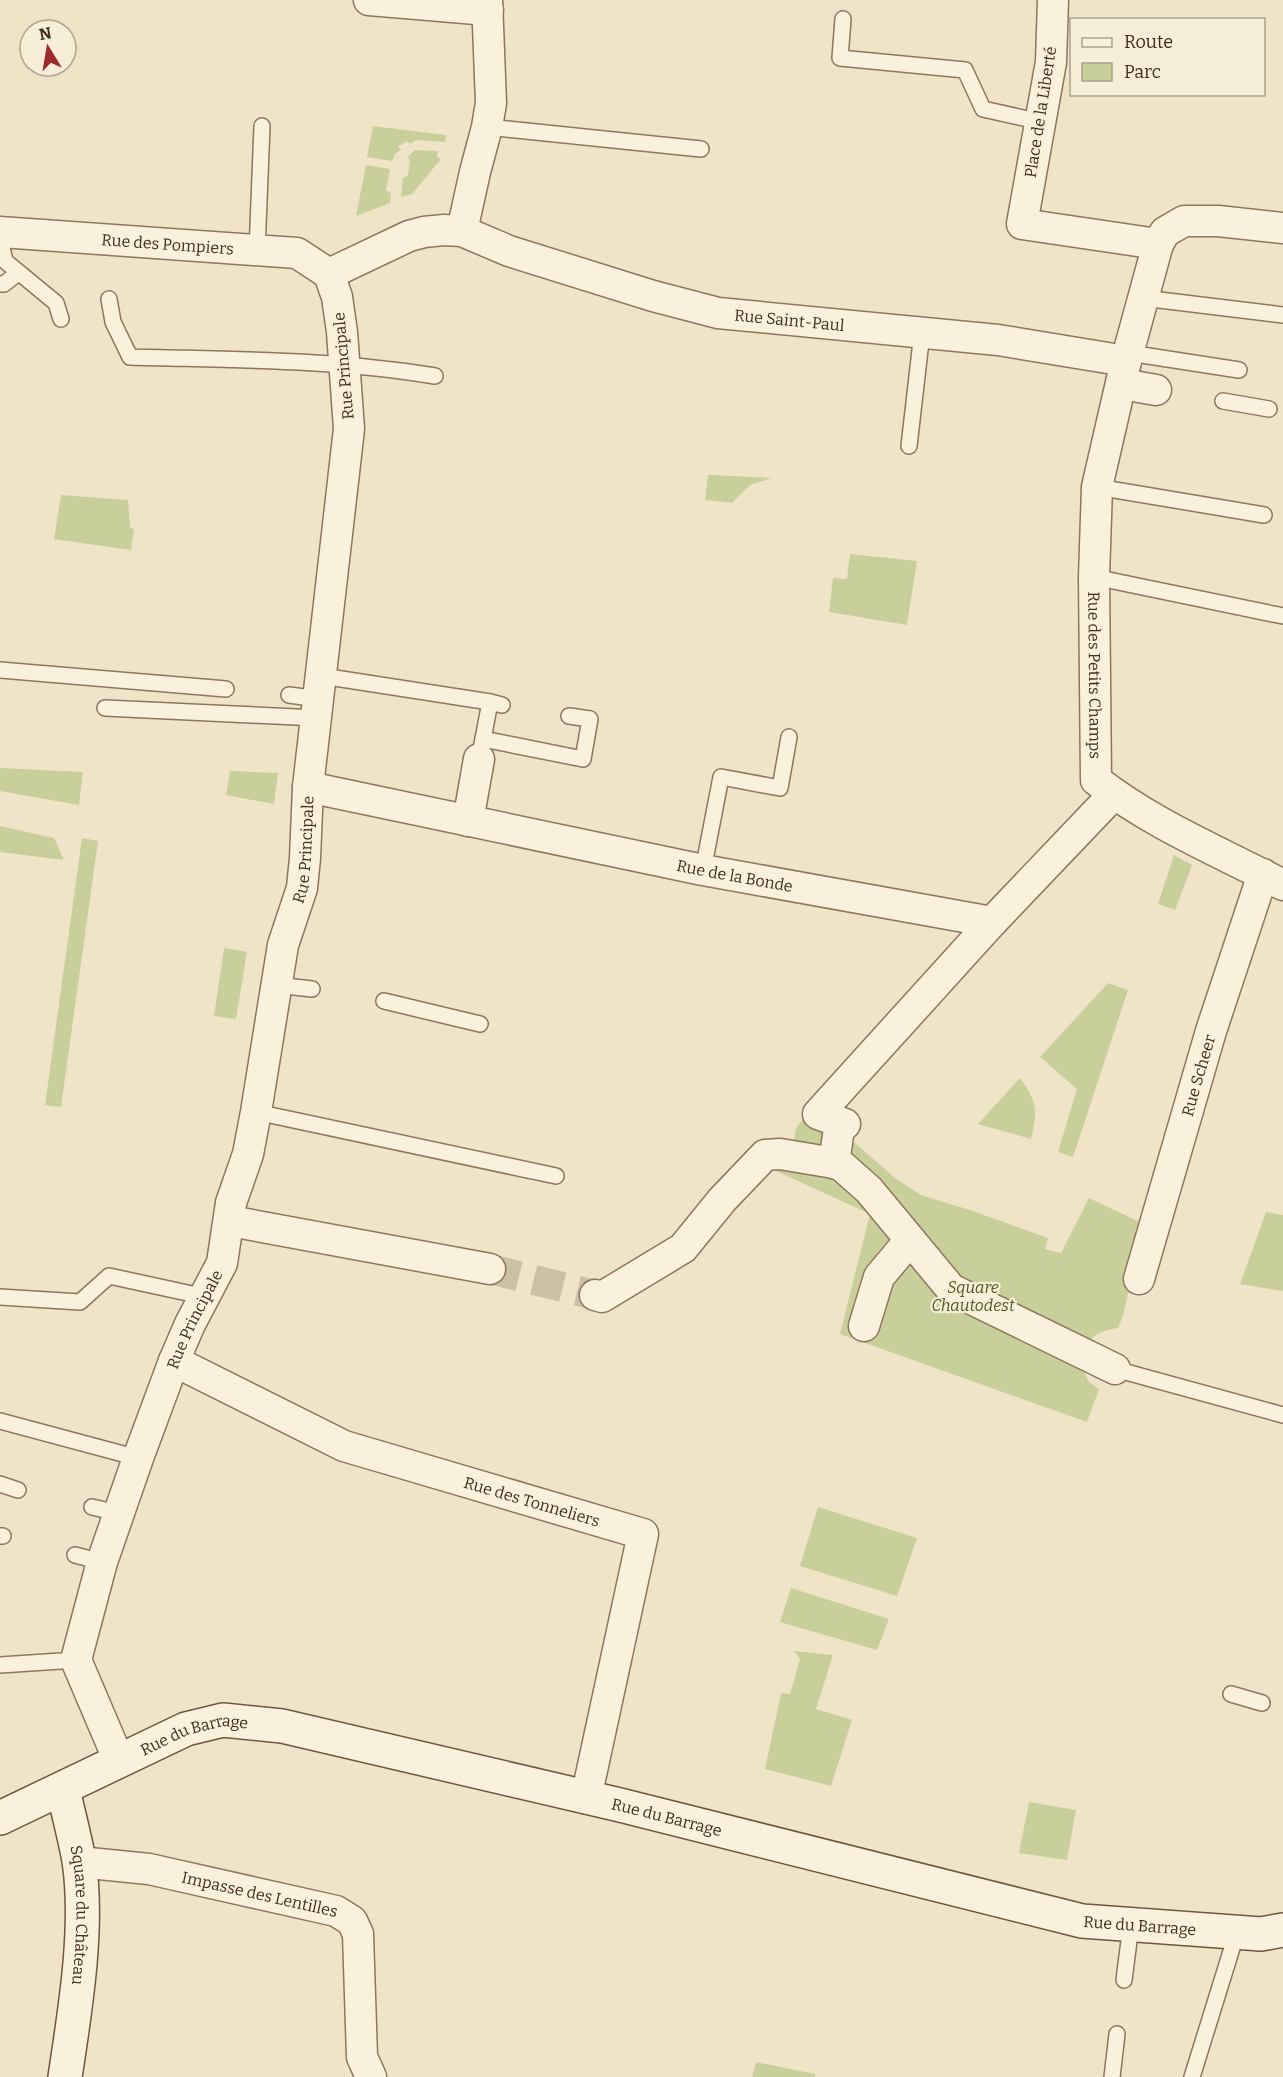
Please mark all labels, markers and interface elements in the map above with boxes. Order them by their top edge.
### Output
north arrow [18,18,78,78]
legend [1070,18,1265,96]
text: N [37,23,53,44]
text: Route [1124,31,1173,53]
street label: Place de la Liberté [1021,45,1060,179]
text: Parc [1124,61,1161,83]
street label: Rue des Pompiers [101,230,234,259]
street label: Rue Saint-Paul [733,306,846,335]
street label: Rue Principale [329,311,358,420]
street label: Rue des Petits Champs [1084,591,1105,759]
street label: Rue Principale [289,795,318,906]
street label: Rue de la Bonde [675,856,794,896]
street label: Rue Scheer [1178,1033,1219,1119]
street label: Rue Principale [163,1267,227,1372]
park label: Square Chautodest [931,1278,1015,1315]
street label: Rue des Tonneliers [462,1473,602,1531]
street label: Rue du Barrage [137,1711,249,1760]
street label: Rue du Barrage [610,1794,724,1840]
street label: Square du Château [66,1844,91,1986]
street label: Impasse des Lentilles [180,1868,340,1921]
street label: Rue du Barrage [1083,1912,1197,1939]

